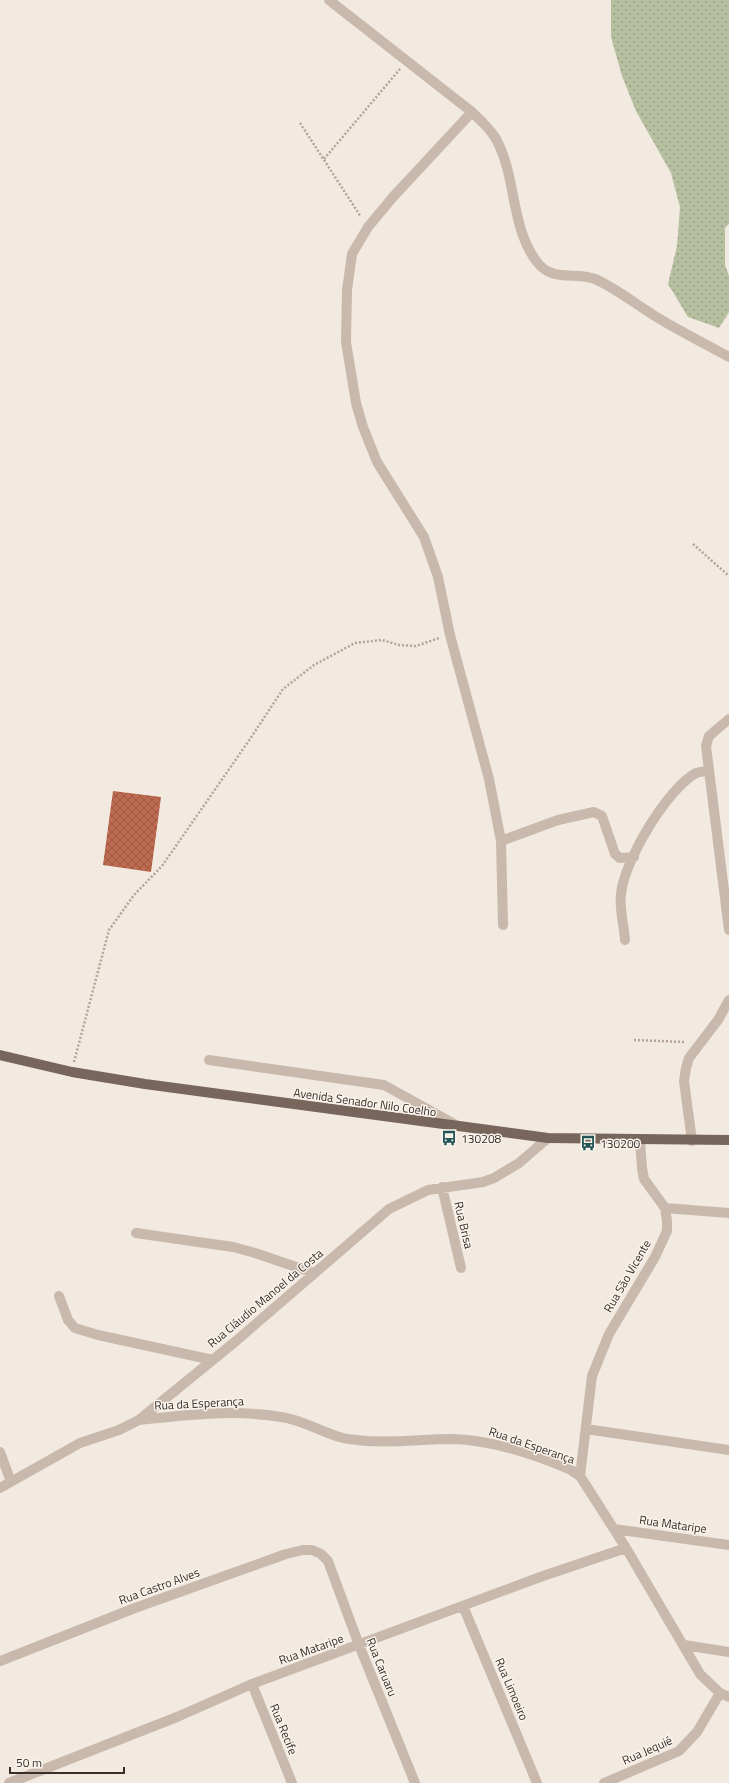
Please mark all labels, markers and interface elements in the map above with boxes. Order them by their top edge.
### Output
street label: Avenida Senador Nilo Coelho [292,1083,438,1121]
bus stop icon: 130208 [440,1129,458,1147]
place label: 130208 [461,1129,502,1148]
bus stop icon: 130200 [579,1134,597,1152]
place label: 130200 [600,1134,641,1153]
street label: Rua Brisa [449,1199,479,1251]
street label: Rua São Vicente [598,1236,656,1316]
street label: Rua Cláudio Manoel da Costa [203,1244,327,1352]
street label: Rua da Esperança [154,1391,244,1415]
street label: Rua da Esperança [486,1421,578,1469]
street label: Rua Mataripe [638,1510,708,1538]
street label: Rua Castro Alves [116,1562,203,1609]
street label: Rua Mataripe [276,1628,346,1670]
street label: Rua Caruaru [362,1635,402,1699]
street label: Rua Limoeiro [490,1655,534,1723]
street label: Rua Recife [265,1701,303,1757]
street label: Rua Jequié [619,1730,675,1770]
scale bar [10,1749,124,1775]
text: 50 m [16,1753,42,1772]

